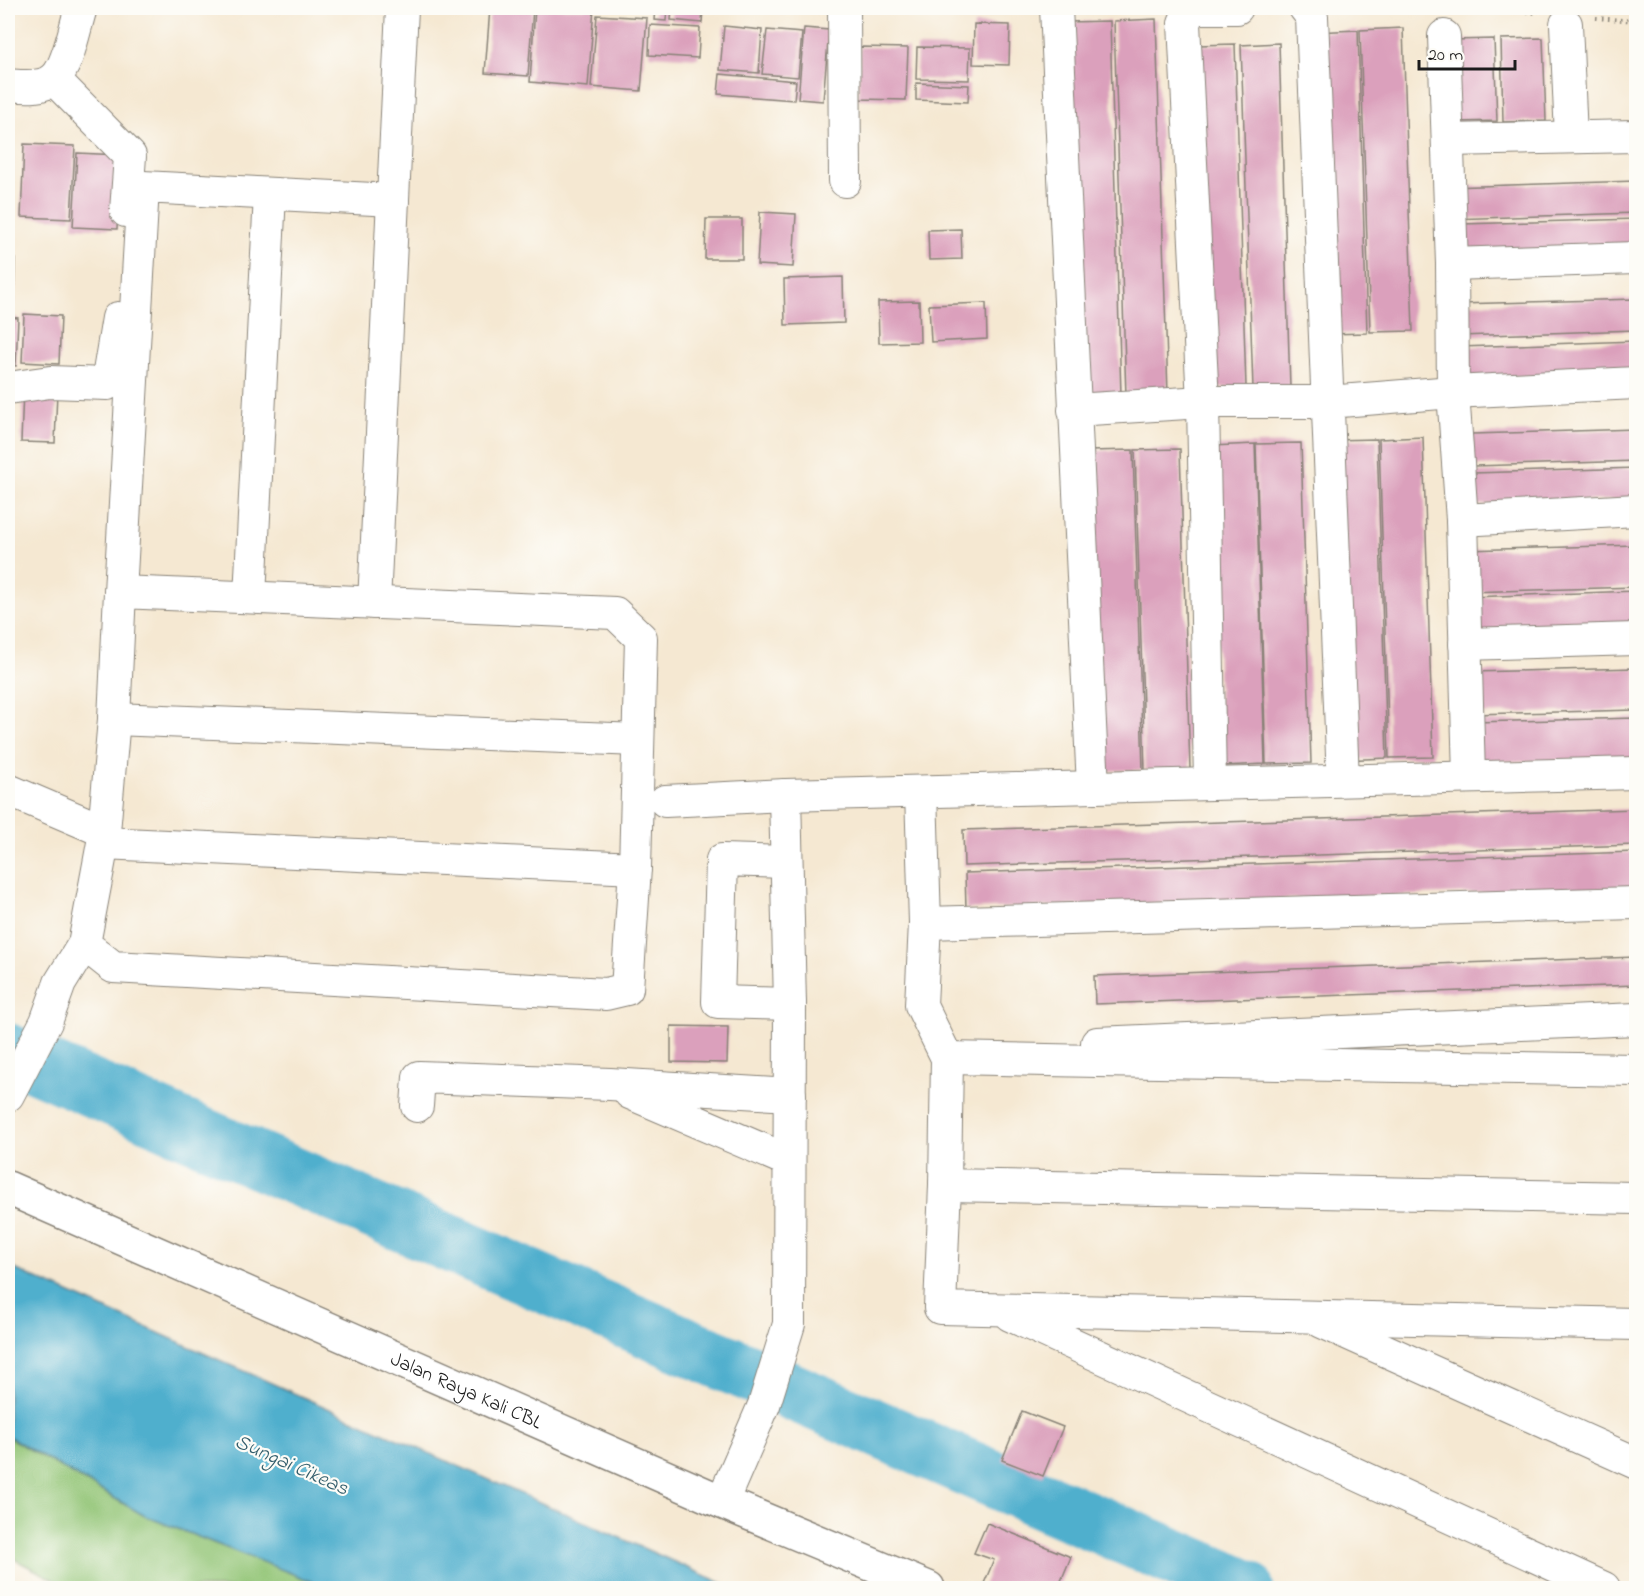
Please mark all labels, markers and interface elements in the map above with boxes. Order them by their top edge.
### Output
scale bar [1419,33,1515,71]
text: 20 m [1428,43,1463,69]
street label: Jalan Raya Kali CBL [385,1346,547,1438]
water label: Sungai Cikeas [229,1427,353,1505]

